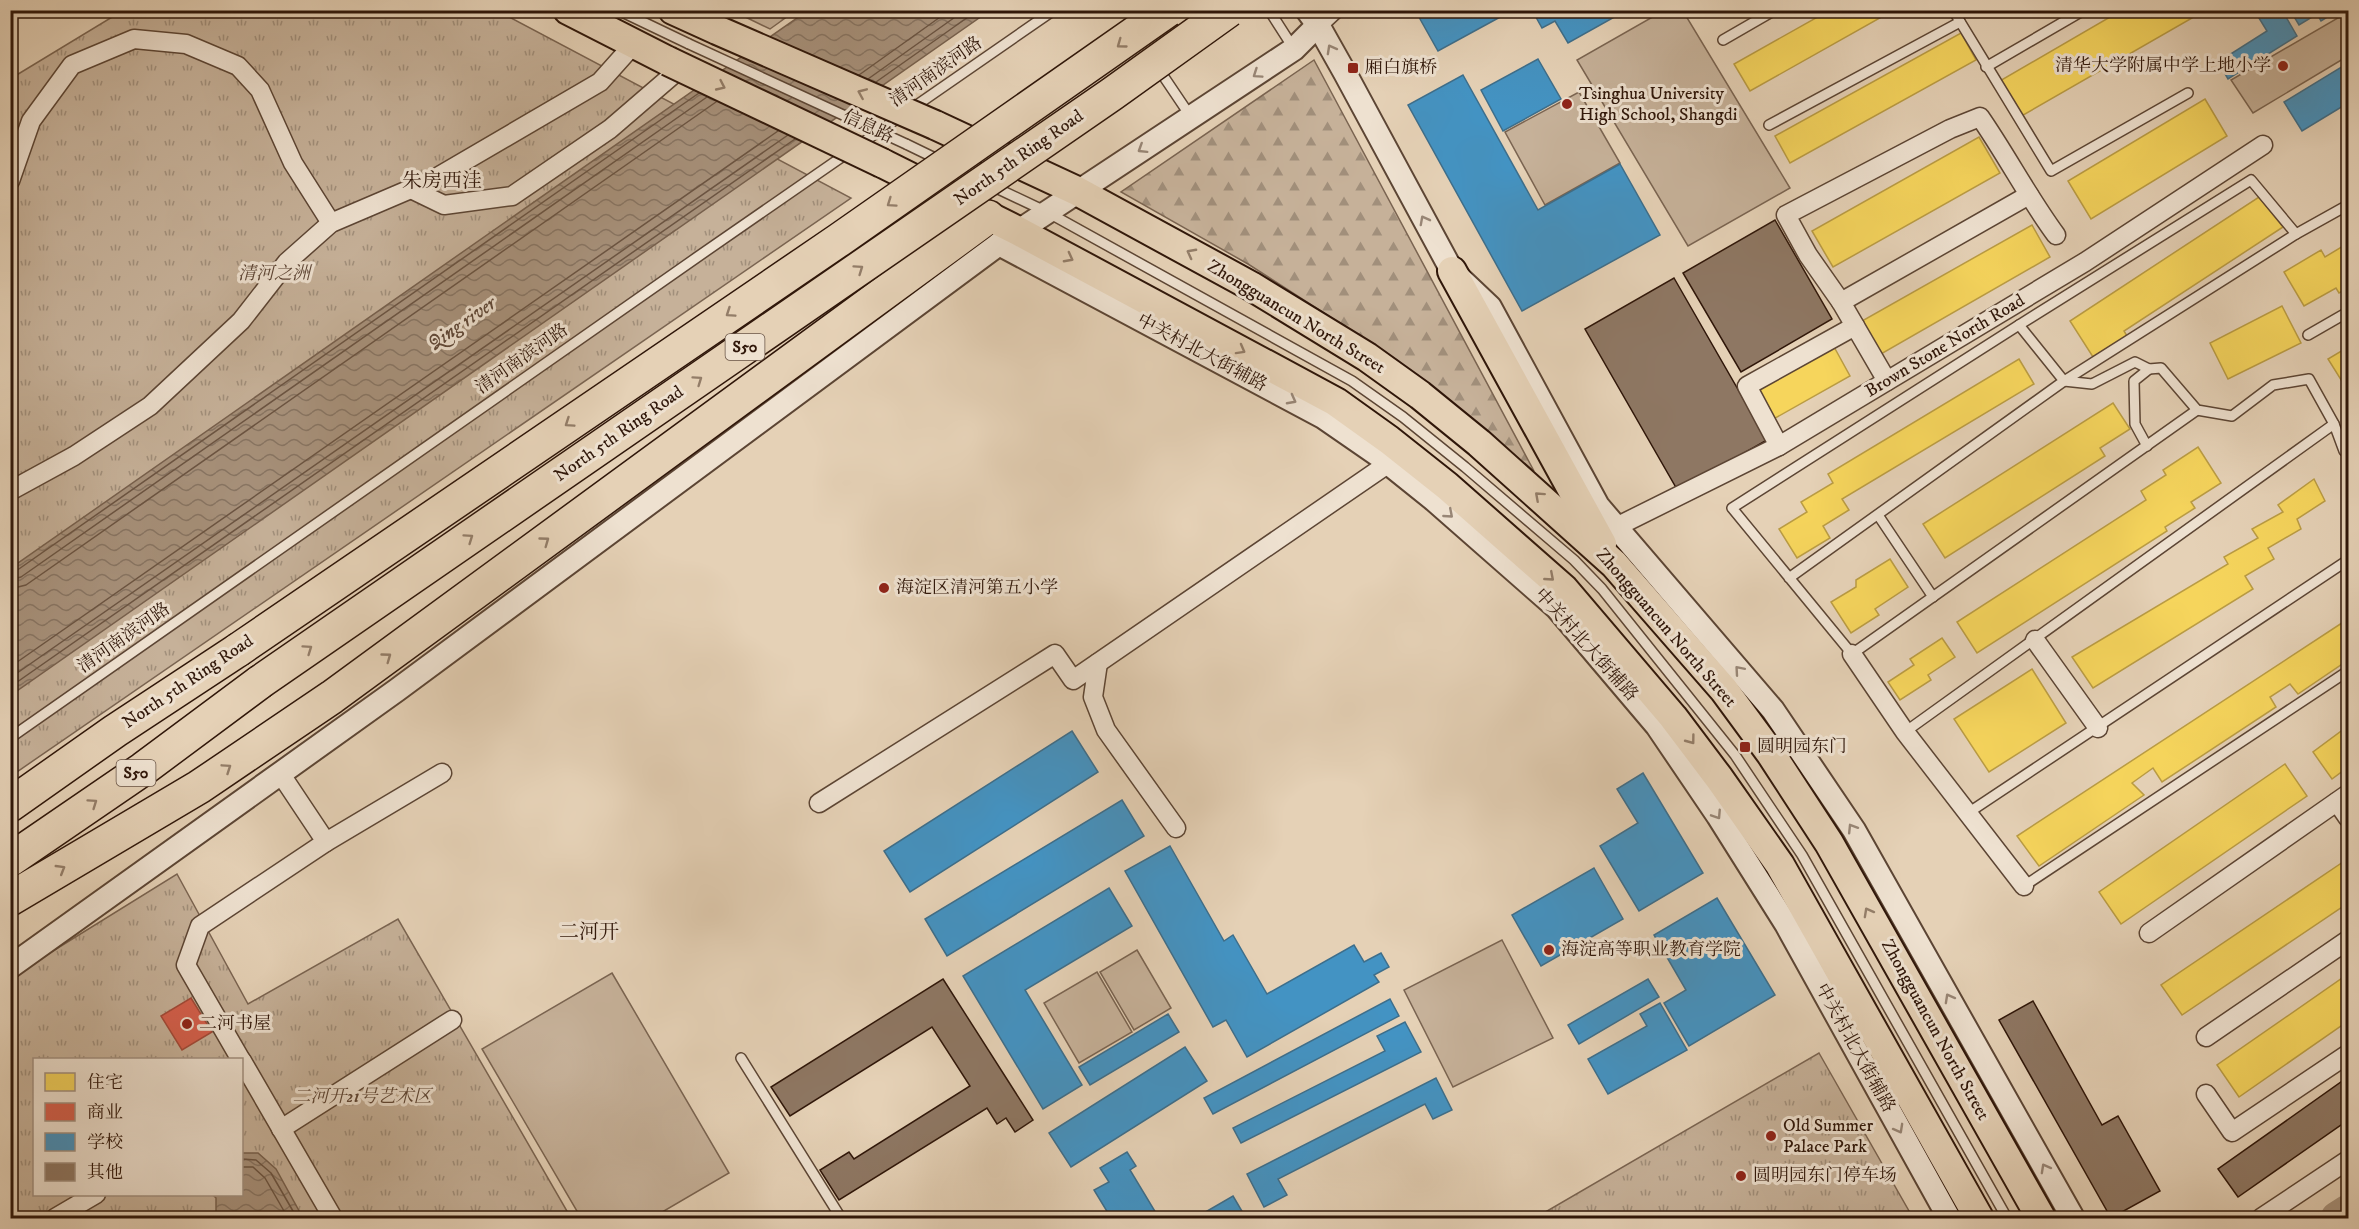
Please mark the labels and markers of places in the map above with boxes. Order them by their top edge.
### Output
place label: 清华大学附属中学上地小学 [2055,55,2271,77]
place label: 厢白旗桥 [1365,57,1437,79]
marker: 清华大学附属中学上地小学 [2276,59,2290,73]
marker: 厢白旗桥 [1346,61,1360,75]
place label: Tsinghua University High School, Shangdi [1579,83,1737,126]
marker: Tsinghua University High School, Shangdi [1560,97,1574,111]
place label: 海淀区清河第五小学 [896,577,1058,599]
marker: 海淀区清河第五小学 [877,581,891,595]
place label: 圆明园东门 [1757,736,1847,758]
marker: 圆明园东门 [1738,740,1752,754]
place label: 海淀高等职业教育学院 [1561,939,1741,961]
marker: 海淀高等职业教育学院 [1542,943,1556,957]
place label: 二河书屋 [199,1013,271,1035]
marker: 二河书屋 [180,1017,194,1031]
place label: Old Summer Palace Park [1783,1115,1873,1158]
marker: Old Summer Palace Park [1764,1129,1778,1143]
place label: 圆明园东门停车场 [1753,1165,1897,1187]
marker: 圆明园东门停车场 [1734,1169,1748,1183]

